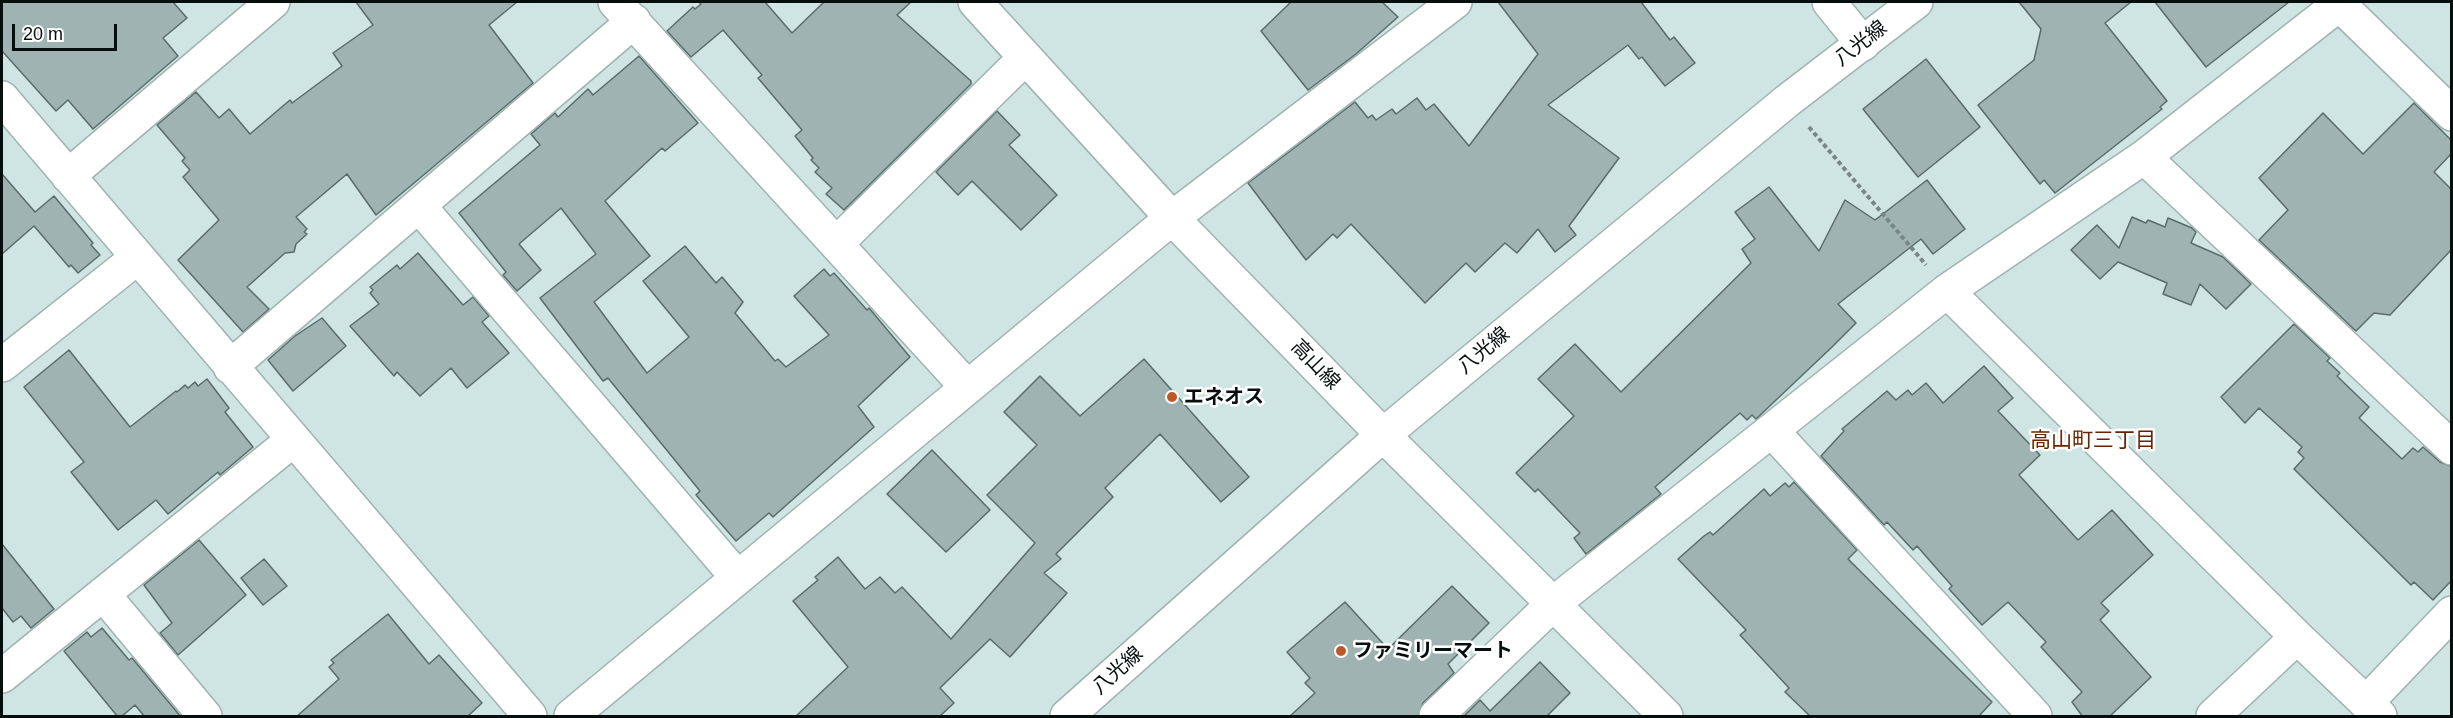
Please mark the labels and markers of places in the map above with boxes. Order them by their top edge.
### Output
place label: エネオス [1184,385,1264,409]
marker: エネオス [1165,390,1179,404]
place label: ファミリーマート [1353,639,1513,663]
marker: ファミリーマート [1334,644,1348,658]

